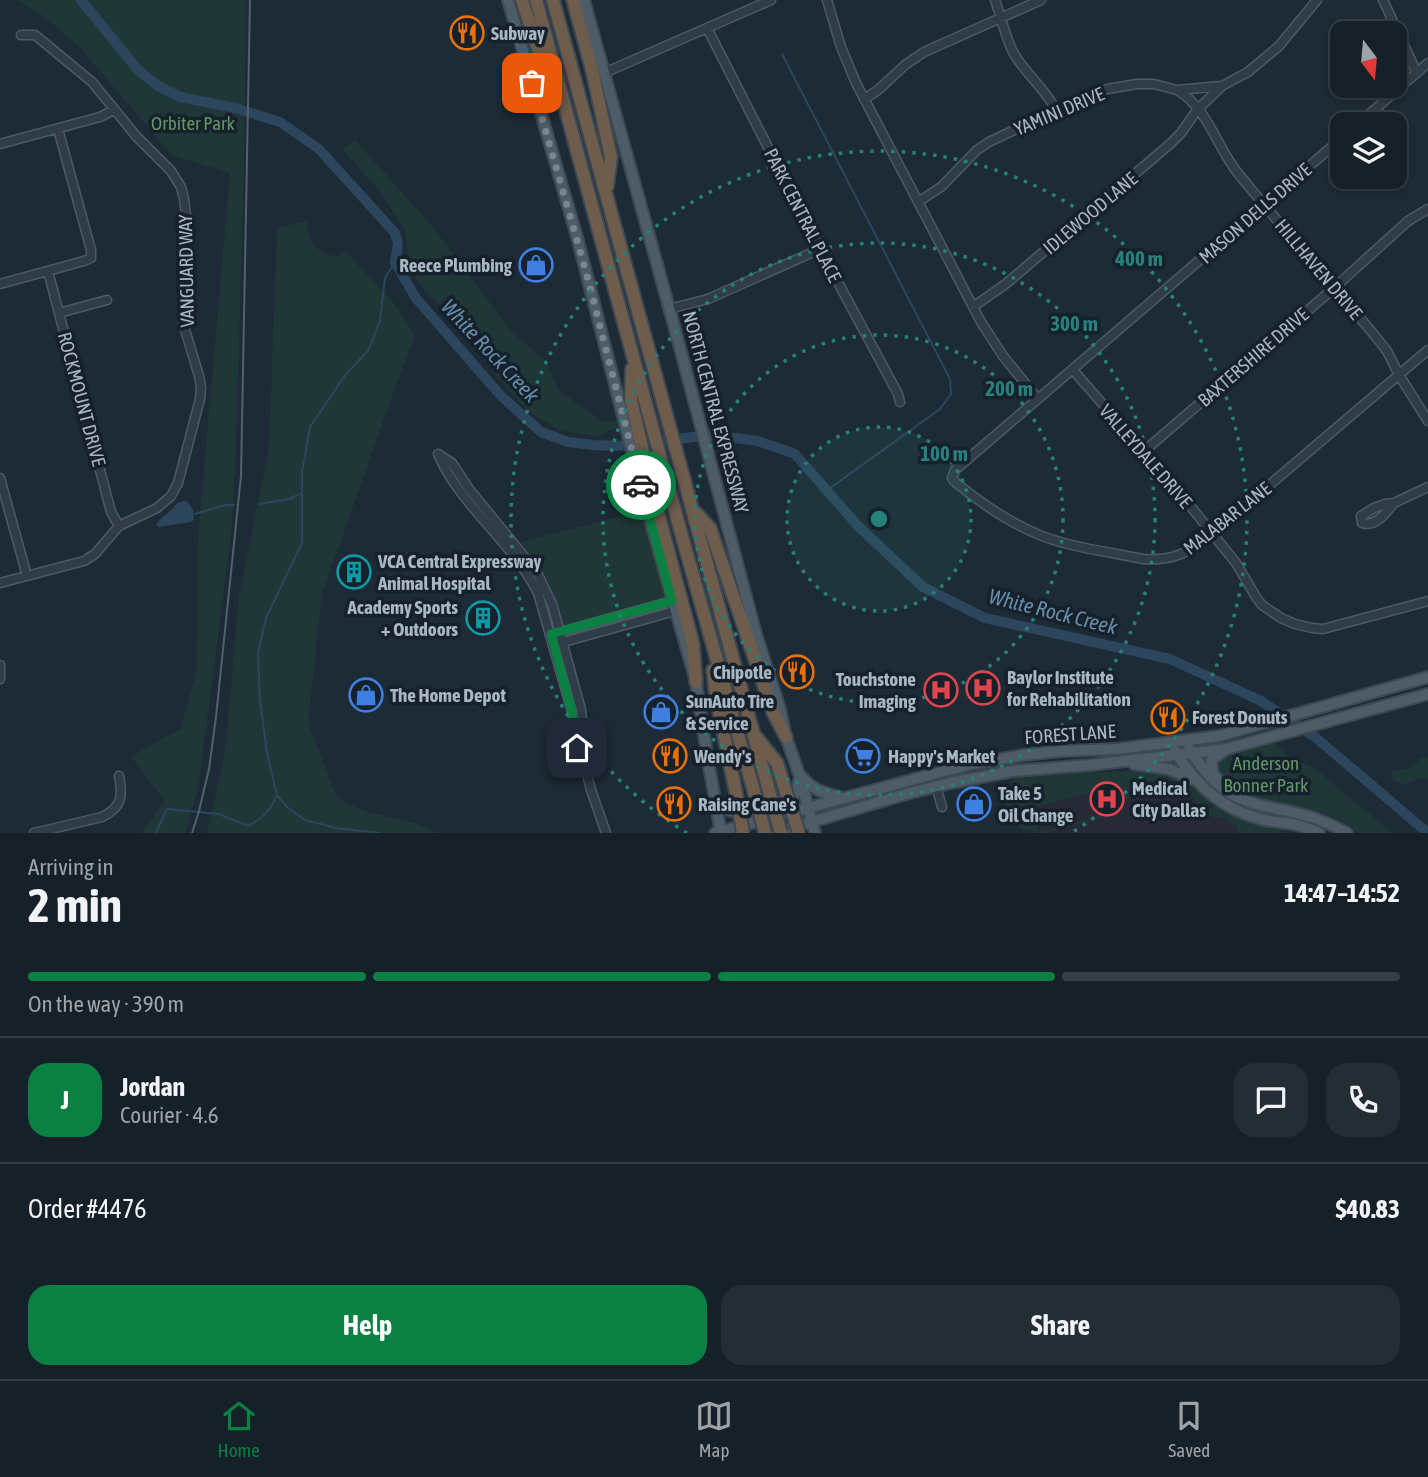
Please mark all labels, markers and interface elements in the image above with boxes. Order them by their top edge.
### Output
restaurant icon: Subway [448,14,486,52]
north arrow [1330,21,1407,98]
map controls [1330,21,1407,189]
place label: Subway [491,22,545,44]
pin [502,53,562,113]
icon: bag [513,64,551,102]
street label: YAMINI DRIVE [1011,82,1107,140]
park label: Orbiter Park [151,112,236,134]
button: layers [1330,112,1407,189]
street label: PARK CENTRAL PLACE [760,145,846,285]
street label: MASON DELLS DRIVE [1194,158,1316,268]
street label: IDLEWOOD LANE [1039,167,1141,259]
street label: VANGUARD WAY [174,214,198,328]
street label: HILLHAVEN DRIVE [1271,214,1367,324]
shop icon: Reece Plumbing [517,246,555,284]
text: 400 m [1114,246,1163,270]
place label: Reece Plumbing [399,254,513,276]
water label: White Rock Creek [437,294,545,407]
street label: BAXTERSHIRE DRIVE [1193,303,1313,411]
street label: NORTH CENTRAL EXPRESSWAY [678,308,754,516]
text: 300 m [1050,311,1098,335]
street label: ROCKMOUNT DRIVE [54,330,110,468]
text: 200 m [985,376,1033,400]
street label: VALLEYDALE DRIVE [1095,400,1197,512]
text: 100 m [920,441,968,465]
courier [606,450,676,520]
icon: car [622,466,660,504]
street label: MALABAR LANE [1179,477,1275,559]
centre of rings [867,507,891,531]
place label: VCA Central Expressway Animal Hospital [377,550,542,594]
building icon: VCA Central Expressway Animal Hospital [335,553,373,591]
water label: White Rock Creek [986,583,1121,639]
place label: Academy Sports + Outdoors [347,596,458,640]
building icon: Academy Sports + Outdoors [464,599,502,637]
restaurant icon: Chipotle [778,653,816,691]
place label: Chipotle [713,661,772,683]
place label: Baylor Institute for Rehabilitation [1006,666,1131,710]
place label: Touchstone Imaging [836,668,917,712]
hospital icon: Baylor Institute for Rehabilitation [964,669,1002,707]
hospital icon: Touchstone Imaging [922,671,960,709]
shop icon: The Home Depot [347,676,385,714]
place label: The Home Depot [390,684,506,706]
place label: SunAuto Tire & Service [686,690,775,734]
shop icon: SunAuto Tire & Service [642,693,680,731]
restaurant icon: Forest Donuts [1149,698,1187,736]
place label: Forest Donuts [1192,706,1288,728]
pin [547,718,607,778]
street label: FOREST LANE [1024,720,1116,748]
icon: home [558,729,596,767]
restaurant icon: Wendy's [651,737,689,775]
supermarket icon: Happy's Market [844,737,882,775]
place label: Wendy's [693,745,752,767]
place label: Happy's Market [888,745,996,767]
park label: Anderson Bonner Park [1224,752,1309,796]
place label: Medical City Dallas [1132,777,1206,821]
hospital icon: Medical City Dallas [1088,780,1126,818]
place label: Take 5 Oil Change [998,782,1074,826]
restaurant icon: Raising Cane's [655,785,693,823]
shop icon: Take 5 Oil Change [955,785,993,823]
place label: Raising Cane's [698,793,797,815]
text: Arriving in [28,854,114,880]
text: 14:47–14:52 [1284,878,1400,908]
text: 2 min [28,879,122,932]
text: On the way · 390 m [28,991,184,1017]
button: chat [1234,1063,1308,1137]
button: phone [1326,1063,1400,1137]
text: Jordan [120,1072,185,1102]
text: J [61,1085,69,1115]
text: Courier · 4.6 [120,1102,219,1128]
text: Order #4476 [28,1194,147,1224]
text: $40.83 [1336,1194,1400,1224]
button: Help [28,1285,707,1365]
button: Share [721,1285,1400,1365]
tab: Home [218,1397,260,1461]
tab: Map [695,1397,733,1461]
tab: Saved [1168,1397,1210,1461]

